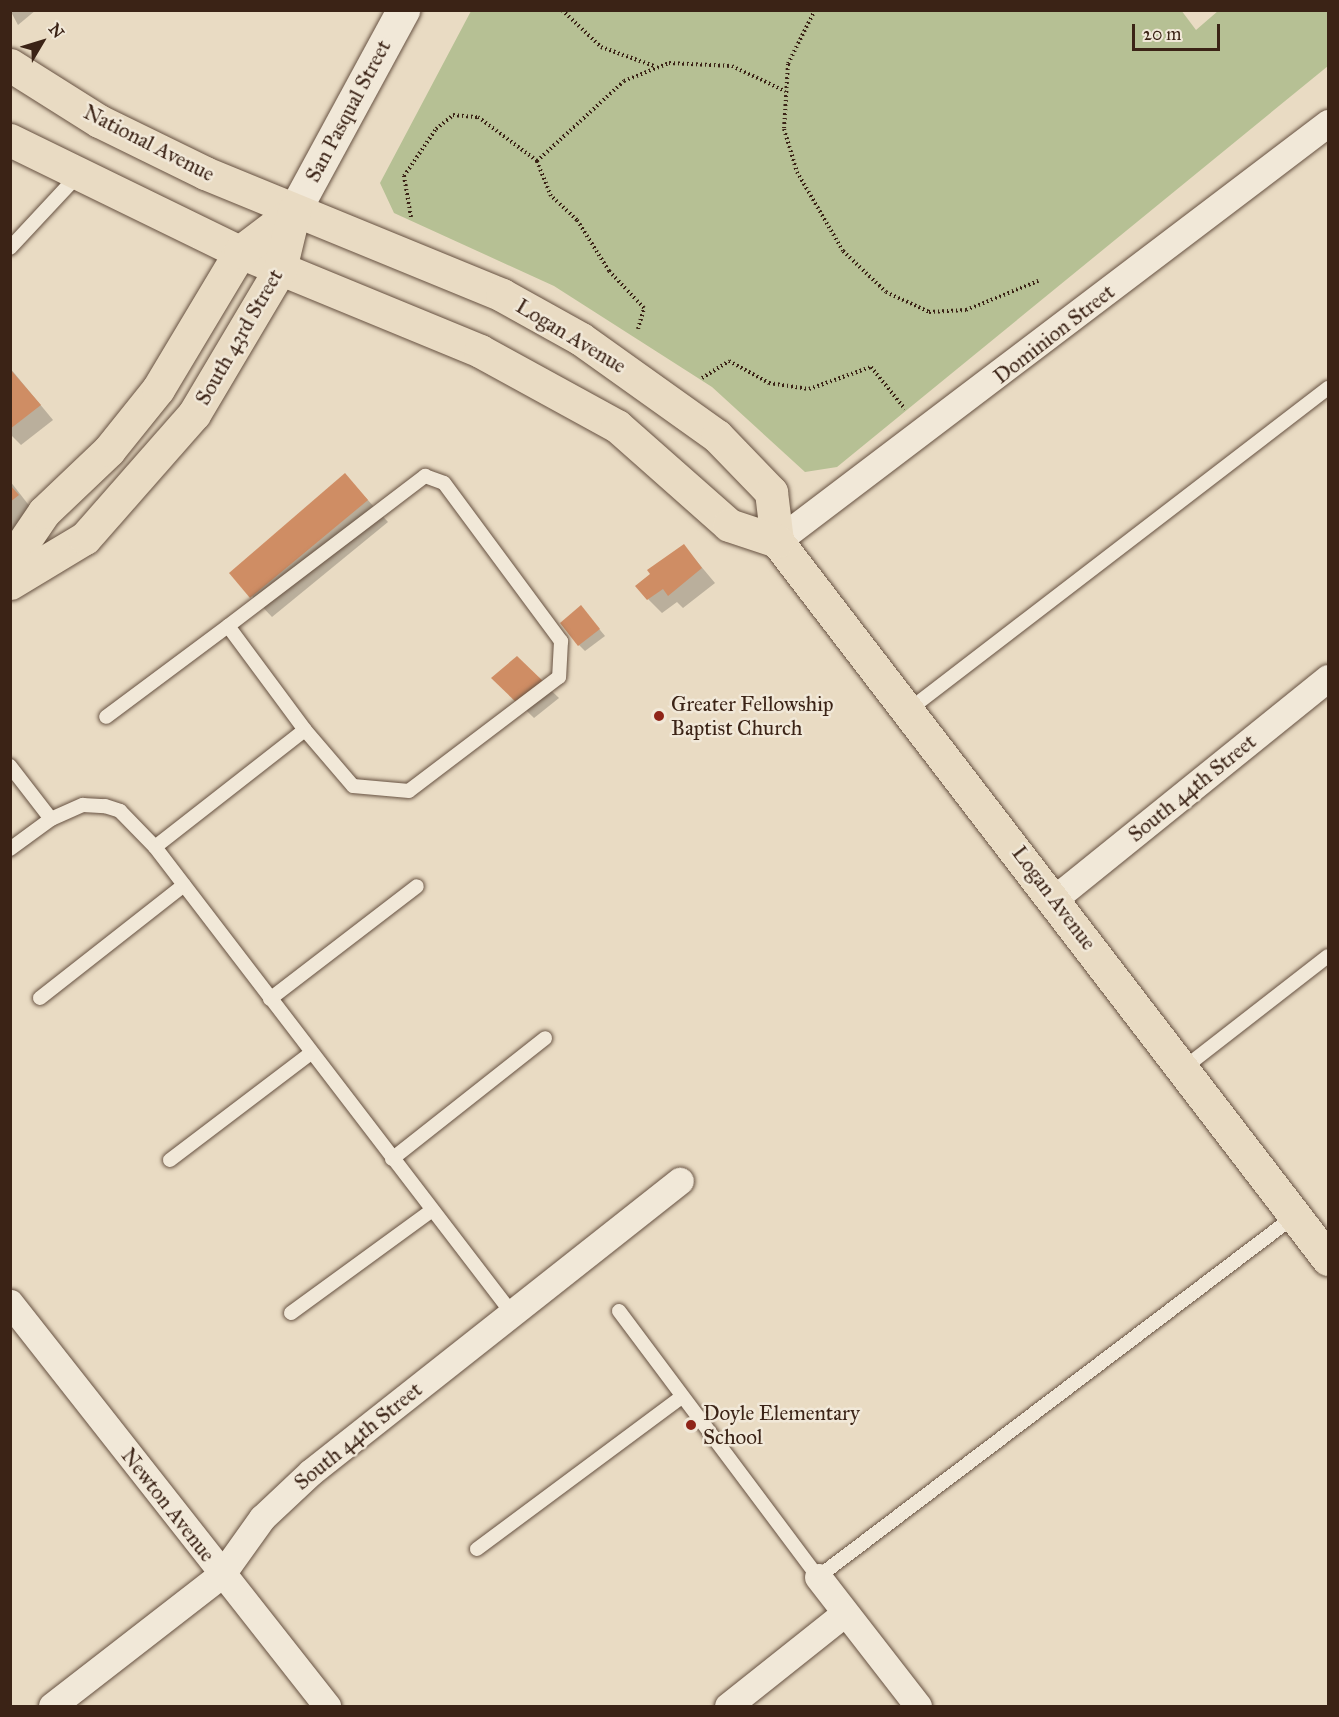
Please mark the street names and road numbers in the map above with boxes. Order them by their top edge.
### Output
street label: San Pasqual Street [300,36,396,186]
street label: National Avenue [79,99,219,187]
street label: South 43rd Street [190,265,288,409]
street label: Dominion Street [989,279,1119,389]
street label: Logan Avenue [511,293,631,379]
street label: South 44th Street [1123,729,1261,847]
street label: Logan Avenue [1007,841,1101,955]
street label: South 44th Street [289,1377,427,1495]
street label: Newton Avenue [116,1443,220,1567]

